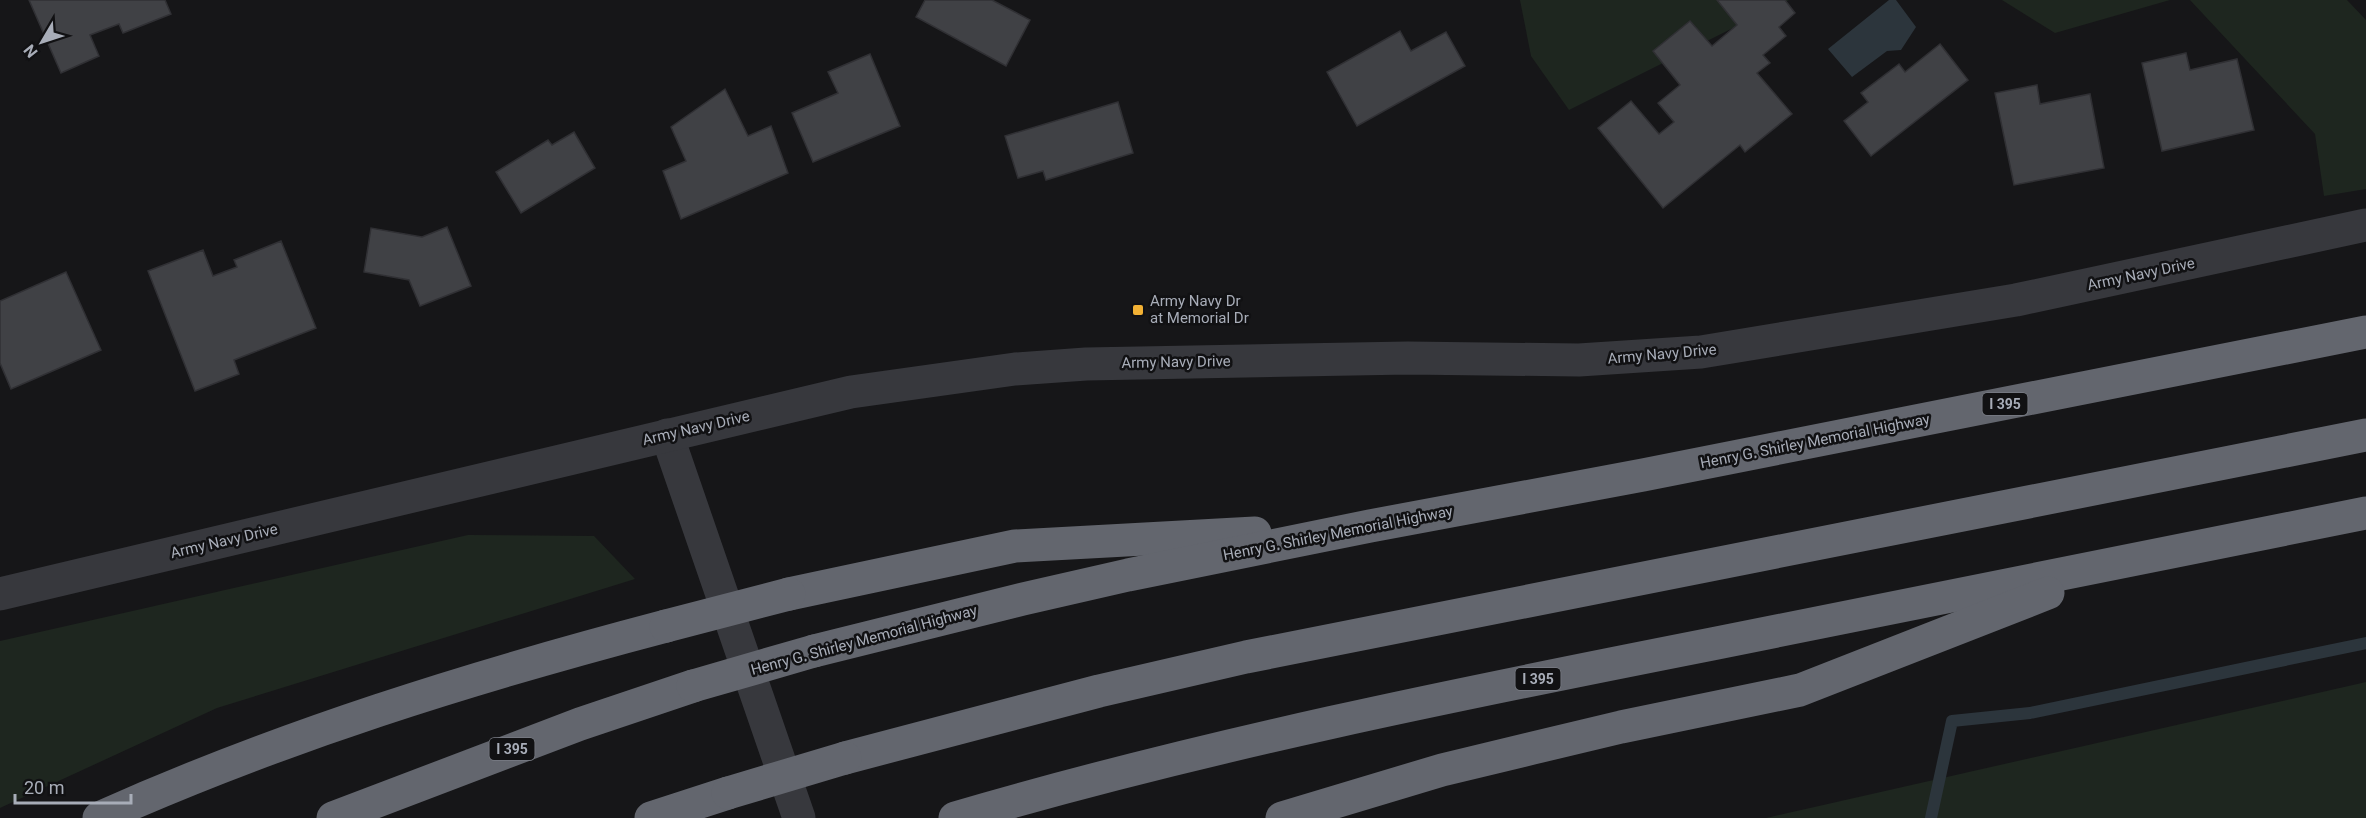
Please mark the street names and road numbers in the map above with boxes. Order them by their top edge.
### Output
street label: Army Navy Drive [2086,254,2196,294]
street label: Army Navy Drive [1607,340,1717,368]
street label: Army Navy Drive [1121,352,1231,372]
road number: I 395 [1982,393,2028,415]
street label: Army Navy Drive [641,407,751,449]
street label: Henry G. Shirley Memorial Highway [1699,410,1931,472]
street label: Henry G. Shirley Memorial Highway [1222,502,1454,564]
street label: Army Navy Drive [169,520,279,562]
street label: Henry G. Shirley Memorial Highway [749,601,979,679]
road number: I 395 [1516,668,1560,690]
road number: I 395 [490,738,534,760]

